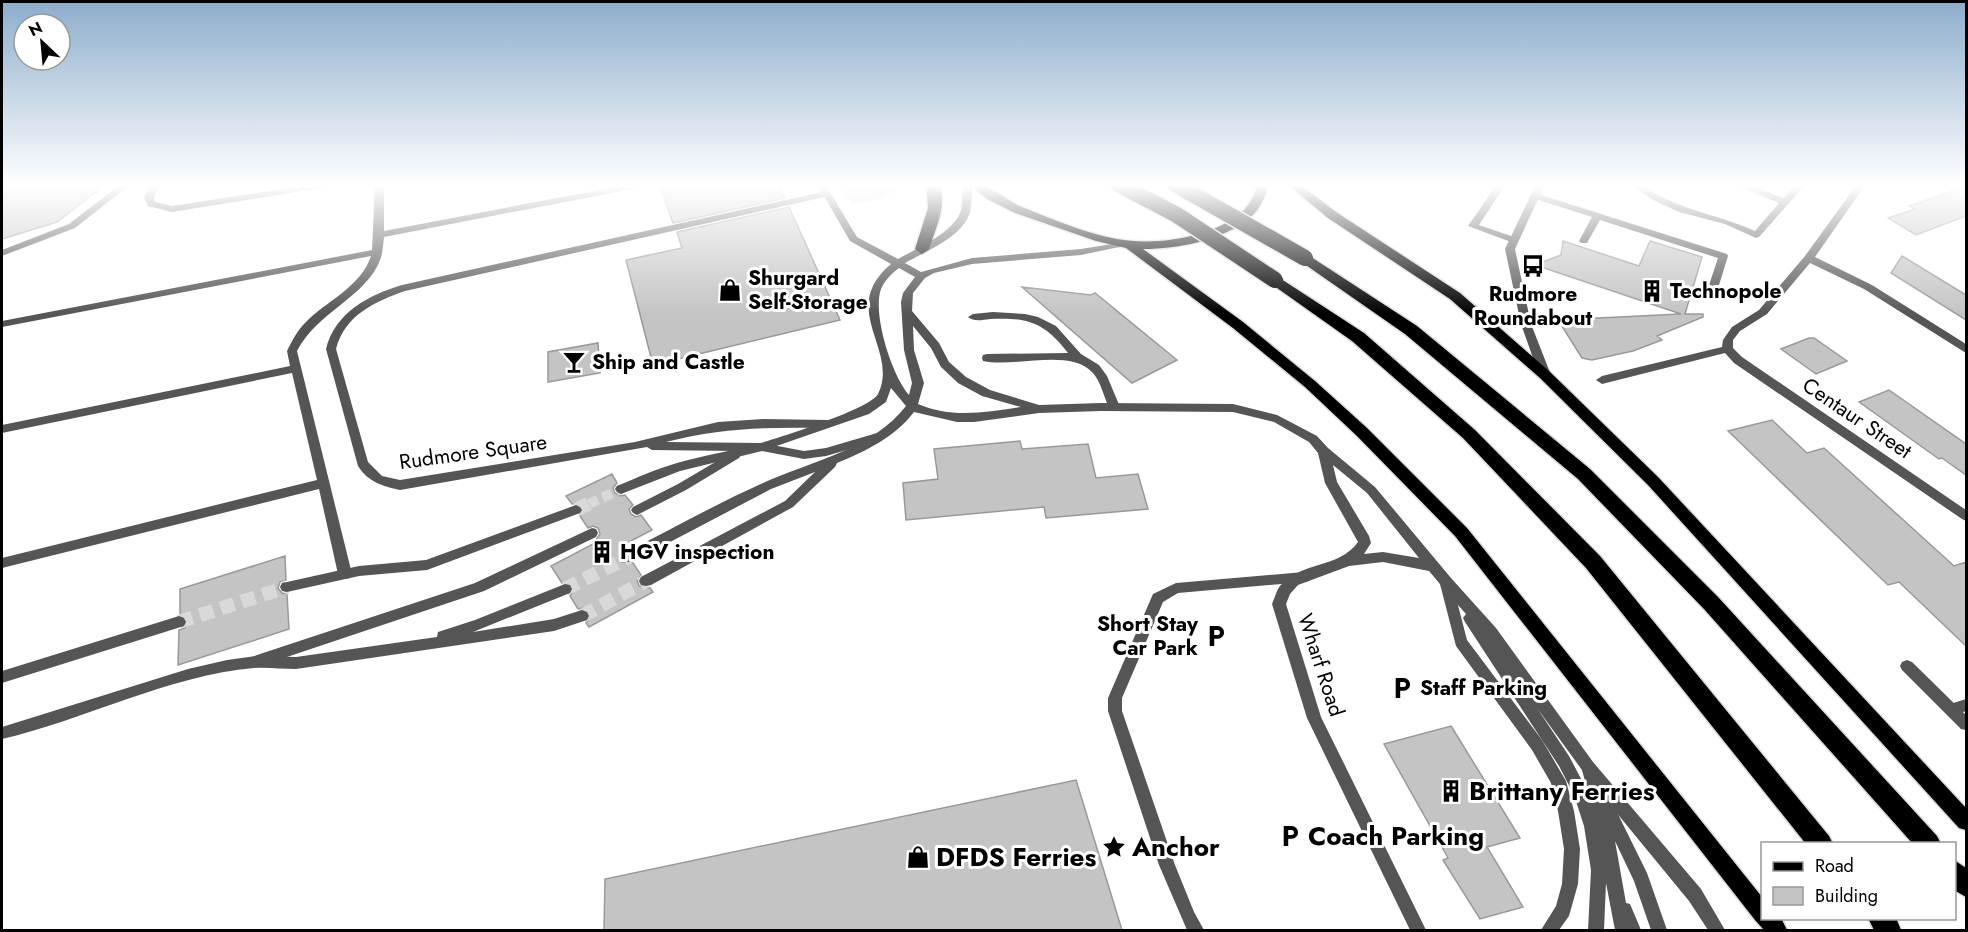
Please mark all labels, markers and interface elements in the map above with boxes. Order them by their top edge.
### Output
north arrow [12,12,72,72]
text: N [25,16,46,42]
bus stop icon: Rudmore Roundabout [1520,253,1546,279]
place label: Shurgard Self-Storage [748,263,868,317]
place label: Technopole [1670,276,1782,306]
shop icon: Shurgard Self-Storage [717,277,743,303]
building icon: Technopole [1639,278,1665,304]
place label: Rudmore Roundabout [1474,279,1593,333]
place label: Ship and Castle [592,347,745,377]
bar icon: Ship and Castle [561,349,587,375]
street label: Centaur Street [1796,370,1918,466]
street label: Rudmore Square [397,427,549,477]
place label: HGV inspection [620,537,774,567]
building icon: HGV inspection [589,539,615,565]
place label: Short Stay Car Park [1097,609,1199,663]
street label: Wharf Road [1290,610,1352,720]
parking icon: Short Stay Car Park [1203,623,1229,649]
place label: Staff Parking [1420,673,1547,703]
parking icon: Staff Parking [1389,675,1415,701]
place label: Brittany Ferries [1469,772,1655,810]
building icon: Brittany Ferries [1438,778,1464,804]
place label: Coach Parking [1308,817,1484,855]
parking icon: Coach Parking [1277,823,1303,849]
place label: Anchor [1131,828,1220,866]
place icon: Anchor [1101,834,1127,860]
place label: DFDS Ferries [936,838,1096,876]
legend [1761,842,1956,920]
shop icon: DFDS Ferries [905,844,931,870]
text: Road [1815,853,1854,879]
text: Building [1815,883,1878,909]

